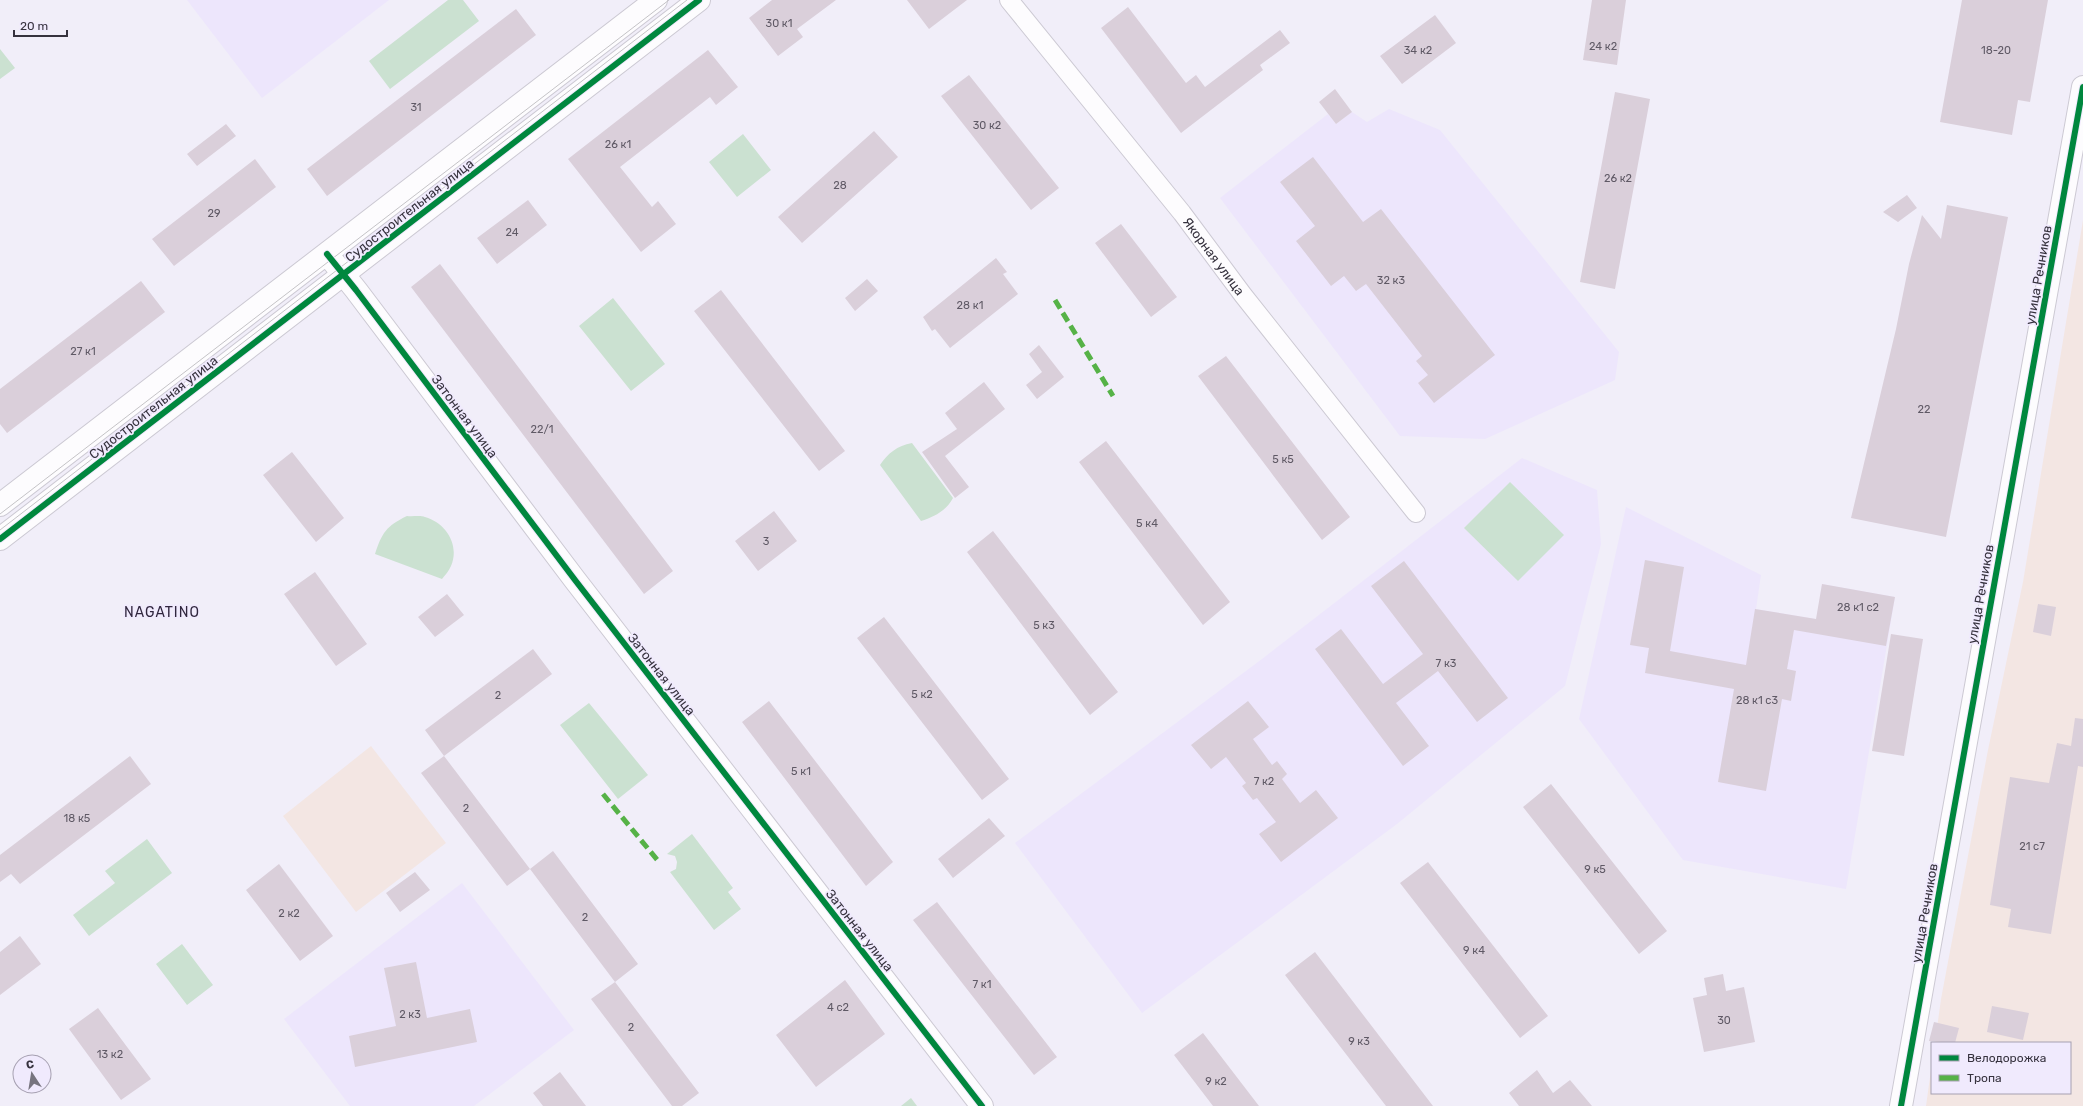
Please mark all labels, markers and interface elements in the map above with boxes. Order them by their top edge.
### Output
scale bar [14,12,67,38]
house number: 30 к1 [766,17,792,30]
text: 20 m [20,19,48,33]
house number: 24 к2 [1589,40,1617,53]
house number: 34 к2 [1404,44,1432,57]
house number: 18-20 [1981,44,2011,57]
house number: 31 [410,101,422,114]
house number: 30 к2 [973,119,1001,132]
house number: 26 к1 [605,138,631,151]
street label: Судостроительная улица [342,156,476,265]
house number: 26 к2 [1604,172,1632,185]
house number: 28 [833,179,847,192]
house number: 29 [208,207,220,220]
street label: Якорная улица [1180,214,1247,298]
street label: улица Речников [2022,224,2055,326]
house number: 24 [505,226,519,239]
house number: 32 к3 [1377,274,1406,287]
house number: 28 к1 [957,299,983,312]
house number: 27 к1 [70,345,96,358]
street label: Судостроительная улица [86,353,220,462]
street label: Затонная улица [429,372,501,461]
house number: 22 [1918,403,1930,416]
house number: 22/1 [531,423,553,436]
house number: 5 к5 [1272,453,1294,466]
house number: 5 к4 [1136,517,1158,530]
house number: 3 [763,535,770,548]
street label: улица Речников [1964,543,1997,645]
house number: 28 к1 с2 [1837,601,1879,614]
district label: NAGATINO [124,604,200,621]
house number: 5 к3 [1033,619,1055,632]
street label: Затонная улица [625,630,698,718]
house number: 7 к3 [1436,657,1457,670]
house number: 5 к2 [911,688,933,701]
house number: 2 [495,689,501,702]
house number: 28 к1 с3 [1736,694,1778,707]
house number: 5 к1 [791,765,811,778]
house number: 7 к2 [1254,775,1274,788]
house number: 2 [463,802,469,815]
house number: 18 к5 [64,812,91,825]
house number: 21 с7 [2019,840,2045,853]
street label: улица Речников [1908,862,1941,964]
house number: 9 к5 [1584,863,1606,876]
street label: Затонная улица [823,886,896,974]
house number: 2 к2 [278,907,300,920]
house number: 2 [582,911,588,924]
house number: 9 к4 [1463,944,1485,957]
house number: 7 к1 [973,978,991,991]
house number: 4 с2 [827,1001,849,1014]
house number: 2 к3 [399,1008,421,1021]
house number: 30 [1717,1014,1731,1027]
house number: 2 [628,1021,634,1034]
house number: 9 к3 [1348,1035,1370,1048]
legend [1931,1042,2071,1094]
house number: 13 к2 [97,1048,123,1061]
text: Велодорожка [1967,1051,2046,1065]
north arrow [12,1054,52,1094]
text: С [25,1057,35,1072]
text: Тропа [1967,1071,2002,1085]
house number: 9 к2 [1205,1075,1227,1088]

